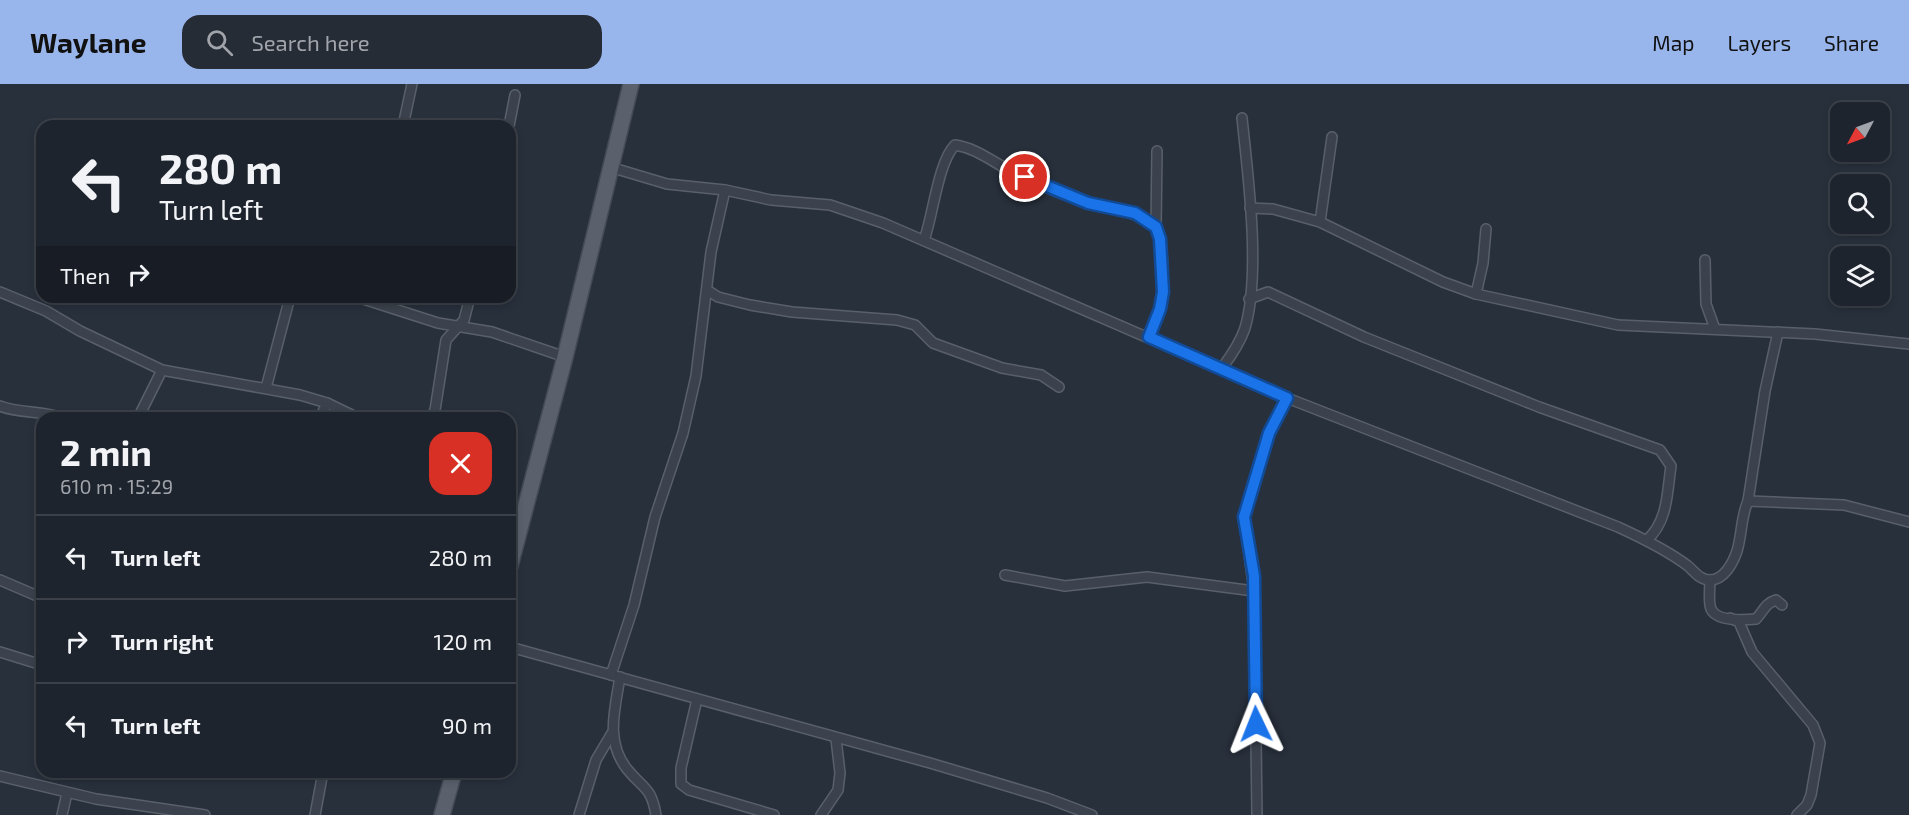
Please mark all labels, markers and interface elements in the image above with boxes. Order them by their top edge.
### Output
search box [182,15,602,69]
text: Waylane [30,25,146,59]
icon: search [203,26,236,59]
text: Search here [251,29,370,55]
text: Map [1652,30,1694,55]
text: Layers [1727,30,1791,55]
text: Share [1824,30,1879,55]
north arrow [1830,102,1890,162]
map controls [1830,102,1890,306]
text: 280 m [159,142,282,192]
icon: left [60,144,138,222]
pin [999,151,1050,202]
icon: arrive [1008,160,1041,193]
button: search [1830,174,1890,234]
text: Turn left [159,193,263,225]
button: layers [1830,246,1890,306]
icon: right [122,258,155,291]
text: Then [60,262,110,288]
text: 2 min [60,430,152,473]
button: close [429,432,492,495]
text: 610 m · 15:29 [60,474,173,498]
icon: left [60,541,93,574]
text: Turn left [111,544,200,570]
text: 280 m [429,544,492,570]
icon: right [60,625,93,658]
text: Turn right [111,628,213,654]
text: 120 m [433,628,492,654]
position arrow [1224,692,1288,756]
icon: left [60,709,93,742]
text: Turn left [111,712,200,738]
text: 90 m [442,712,492,738]

